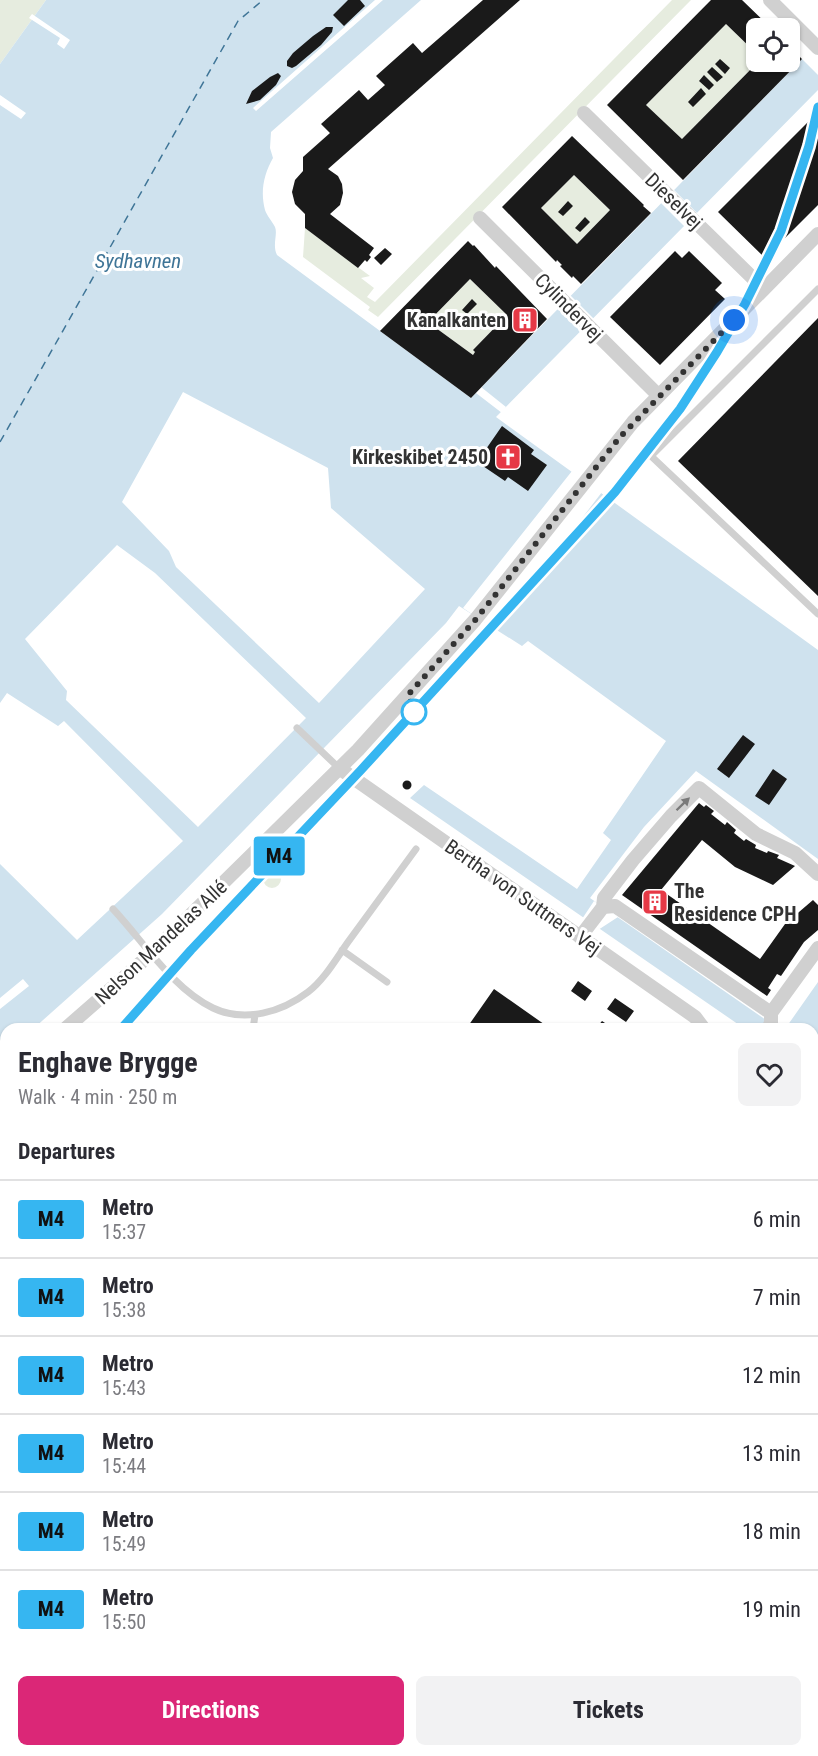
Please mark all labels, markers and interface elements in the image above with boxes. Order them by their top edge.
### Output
map controls [746,18,800,72]
button: locate [746,18,800,72]
street label: Dieselvej [640,168,708,234]
water label: Sydhavnen [95,249,181,273]
street label: Cylindervej [530,268,608,346]
building icon: Kanalkanten [510,305,540,335]
your location [719,305,749,335]
place label: Kanalkanten [407,308,506,332]
church icon: Kirkeskibet 2450 [493,442,523,472]
place label: Kirkeskibet 2450 [352,445,488,469]
unlabelled marker [401,699,427,725]
one-way arrow [675,798,689,812]
street label: Bertha von Suttners Vej [440,834,606,960]
line badge: M4 [252,836,306,876]
text: M4 [266,844,292,868]
street label: Nelson Mandelas Allé [90,875,232,1009]
place label: The Residence CPH [674,879,797,926]
building icon: The Residence CPH [640,887,670,917]
button: heart [738,1043,801,1106]
text: Enghave Brygge [18,1046,198,1079]
text: Walk · 4 min · 250 m [18,1085,177,1109]
text: Departures [18,1139,115,1164]
text: Metro [102,1195,154,1220]
text: M4 [38,1207,64,1231]
text: 6 min [753,1207,801,1232]
text: 15:37 [102,1220,146,1244]
text: Metro [102,1273,154,1298]
text: M4 [38,1285,64,1309]
text: 7 min [753,1285,801,1310]
text: 15:38 [102,1298,146,1322]
text: Metro [102,1351,154,1376]
text: M4 [38,1363,64,1387]
text: 12 min [742,1363,801,1388]
text: 15:43 [102,1376,146,1400]
text: Metro [102,1429,154,1454]
text: M4 [38,1441,64,1465]
text: 13 min [742,1441,801,1466]
text: 15:44 [102,1454,146,1478]
text: Metro [102,1507,154,1532]
text: M4 [38,1519,64,1543]
text: 18 min [742,1519,801,1544]
text: 15:49 [102,1532,146,1556]
text: Metro [102,1585,154,1610]
text: M4 [38,1597,64,1621]
text: 19 min [742,1597,801,1622]
text: 15:50 [102,1610,146,1634]
button: Directions [18,1676,404,1745]
button: Tickets [416,1676,801,1745]

